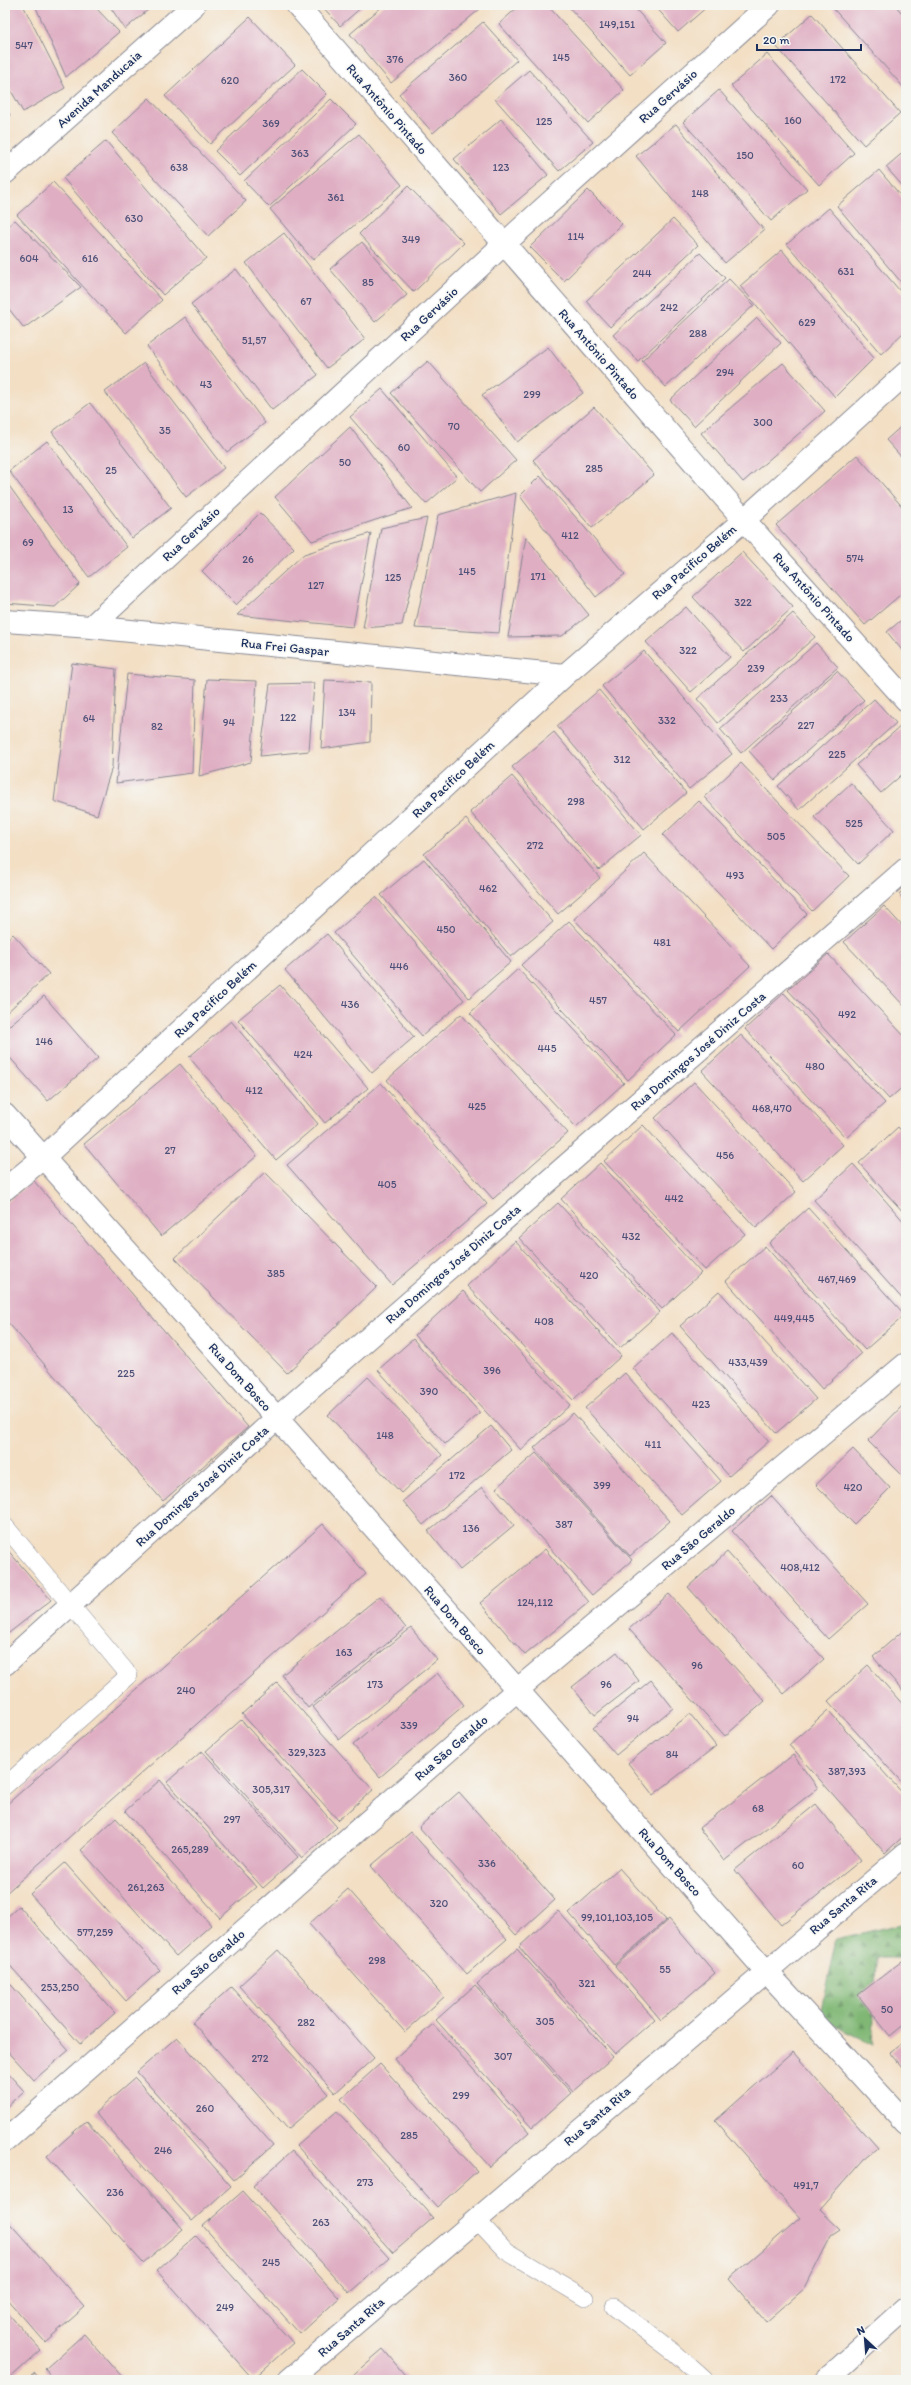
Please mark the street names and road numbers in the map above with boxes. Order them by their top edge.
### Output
street label: Avenida Manducaia [54,47,145,131]
street label: Rua Antônio Pintado [344,61,431,158]
street label: Rua Gervásio [636,66,701,126]
street label: Rua Gervásio [397,283,461,344]
street label: Rua Antônio Pintado [556,306,643,403]
street label: Rua Gervásio [159,503,223,564]
street label: Rua Pacífico Belém [649,521,739,603]
street label: Rua Antônio Pintado [770,549,858,645]
street label: Rua Frei Gaspar [240,635,331,659]
street label: Rua Pacífico Belém [409,737,497,821]
street label: Rua Pacífico Belém [171,957,259,1041]
street label: Rua Domingos José Diniz Costa [627,988,769,1114]
street label: Rua Domingos José Diniz Costa [382,1201,524,1327]
street label: Rua Dom Bosco [205,1340,275,1415]
street label: Rua Domingos José Diniz Costa [132,1422,272,1550]
street label: Rua São Geraldo [658,1502,738,1573]
street label: Rua Dom Bosco [421,1582,489,1658]
street label: Rua São Geraldo [411,1712,491,1784]
street label: Rua Dom Bosco [635,1825,705,1900]
street label: Rua Santa Rita [806,1872,880,1938]
street label: Rua São Geraldo [168,1926,248,1998]
street label: Rua Santa Rita [561,2083,634,2149]
street label: Rua Santa Rita [315,2294,388,2360]

